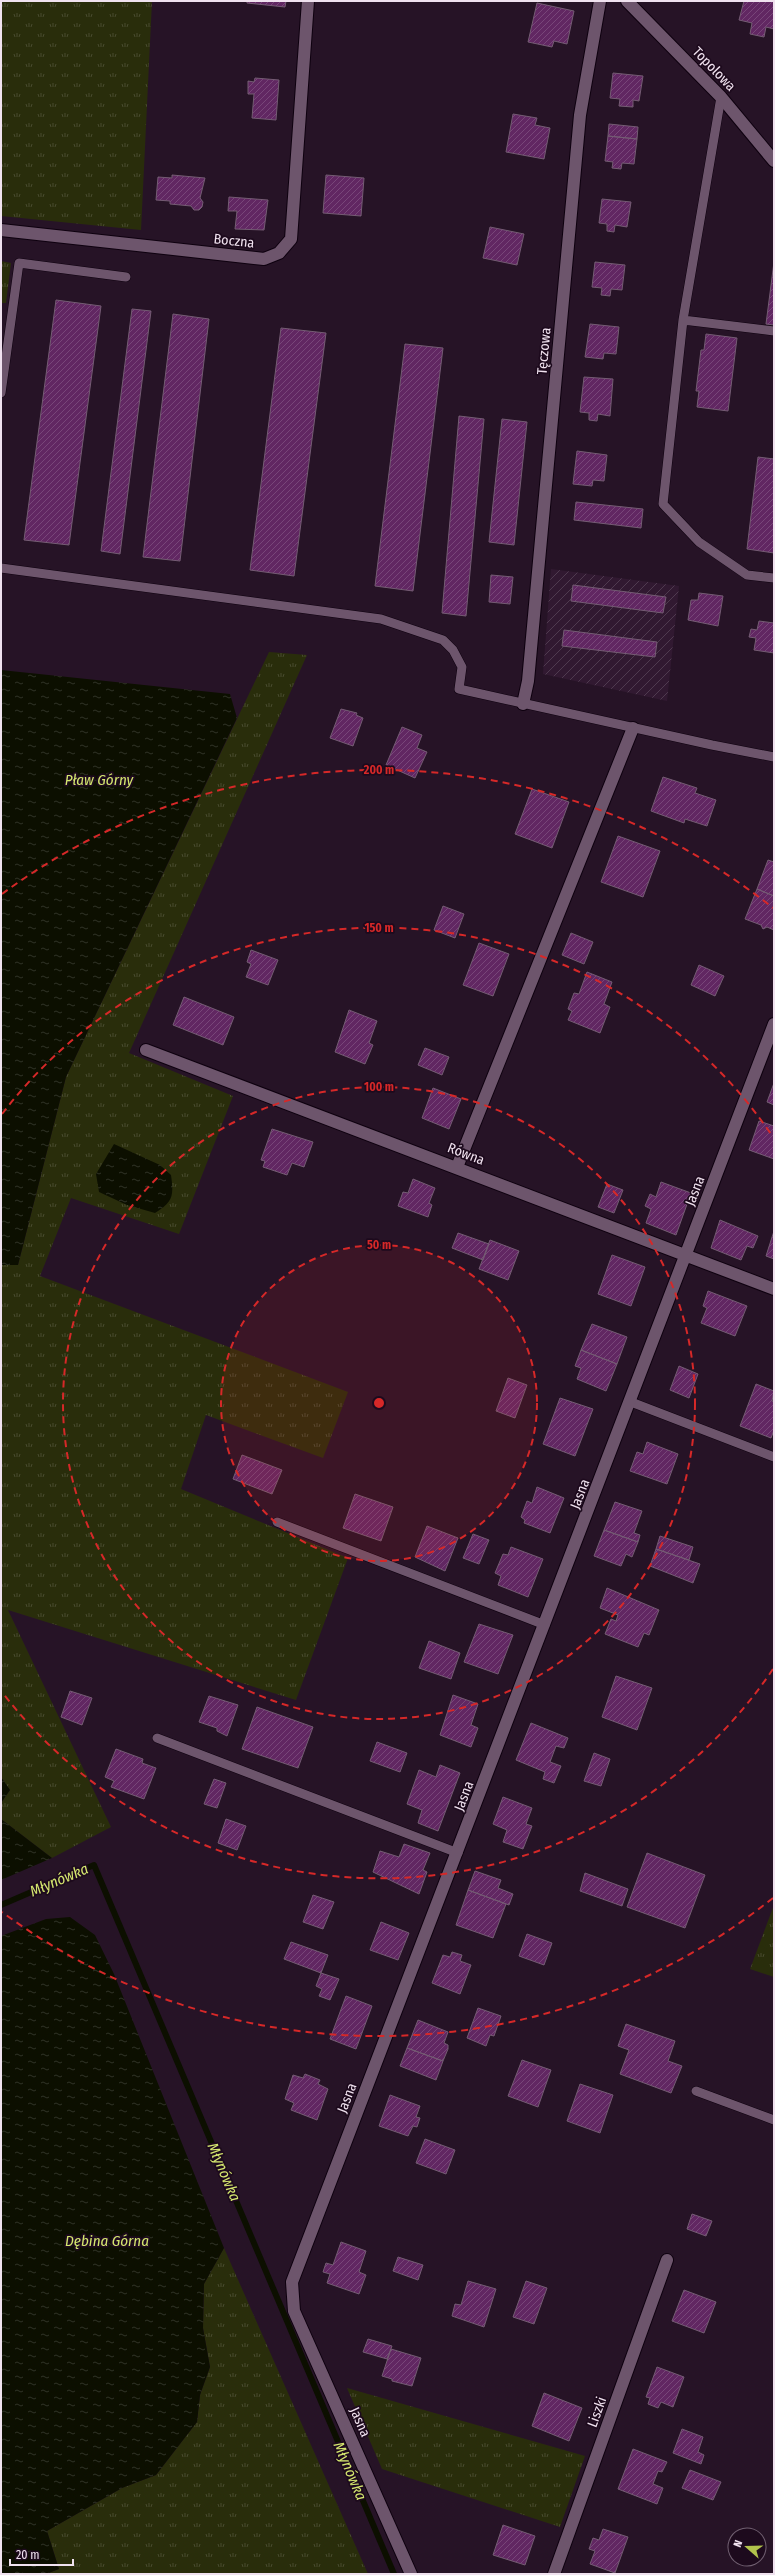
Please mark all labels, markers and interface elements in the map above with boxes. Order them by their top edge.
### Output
street label: Topolowa [689,43,739,95]
street label: Boczna [213,230,255,252]
street label: Tęczowa [533,327,555,375]
text: 200 m [363,763,394,777]
water label: Pław Górny [65,771,135,789]
text: 150 m [364,921,394,935]
text: 100 m [364,1080,394,1094]
street label: Równa [445,1139,487,1169]
street label: Jasna [682,1173,709,1208]
text: 50 m [367,1238,391,1252]
centre of rings [372,1396,386,1410]
street label: Jasna [567,1476,594,1511]
street label: Jasna [451,1778,478,1813]
water label: Młynówka [27,1860,91,1900]
street label: Jasna [334,2080,361,2115]
water label: Młynówka [204,2140,244,2204]
water label: Dębina Górna [65,2232,149,2250]
street label: Liszki [584,2394,610,2430]
street label: Jasna [346,2404,374,2440]
water label: Młynówka [330,2439,370,2503]
north arrow [727,2527,767,2567]
text: N [731,2538,745,2549]
scale bar [10,2541,73,2567]
text: 20 m [16,2548,40,2562]

